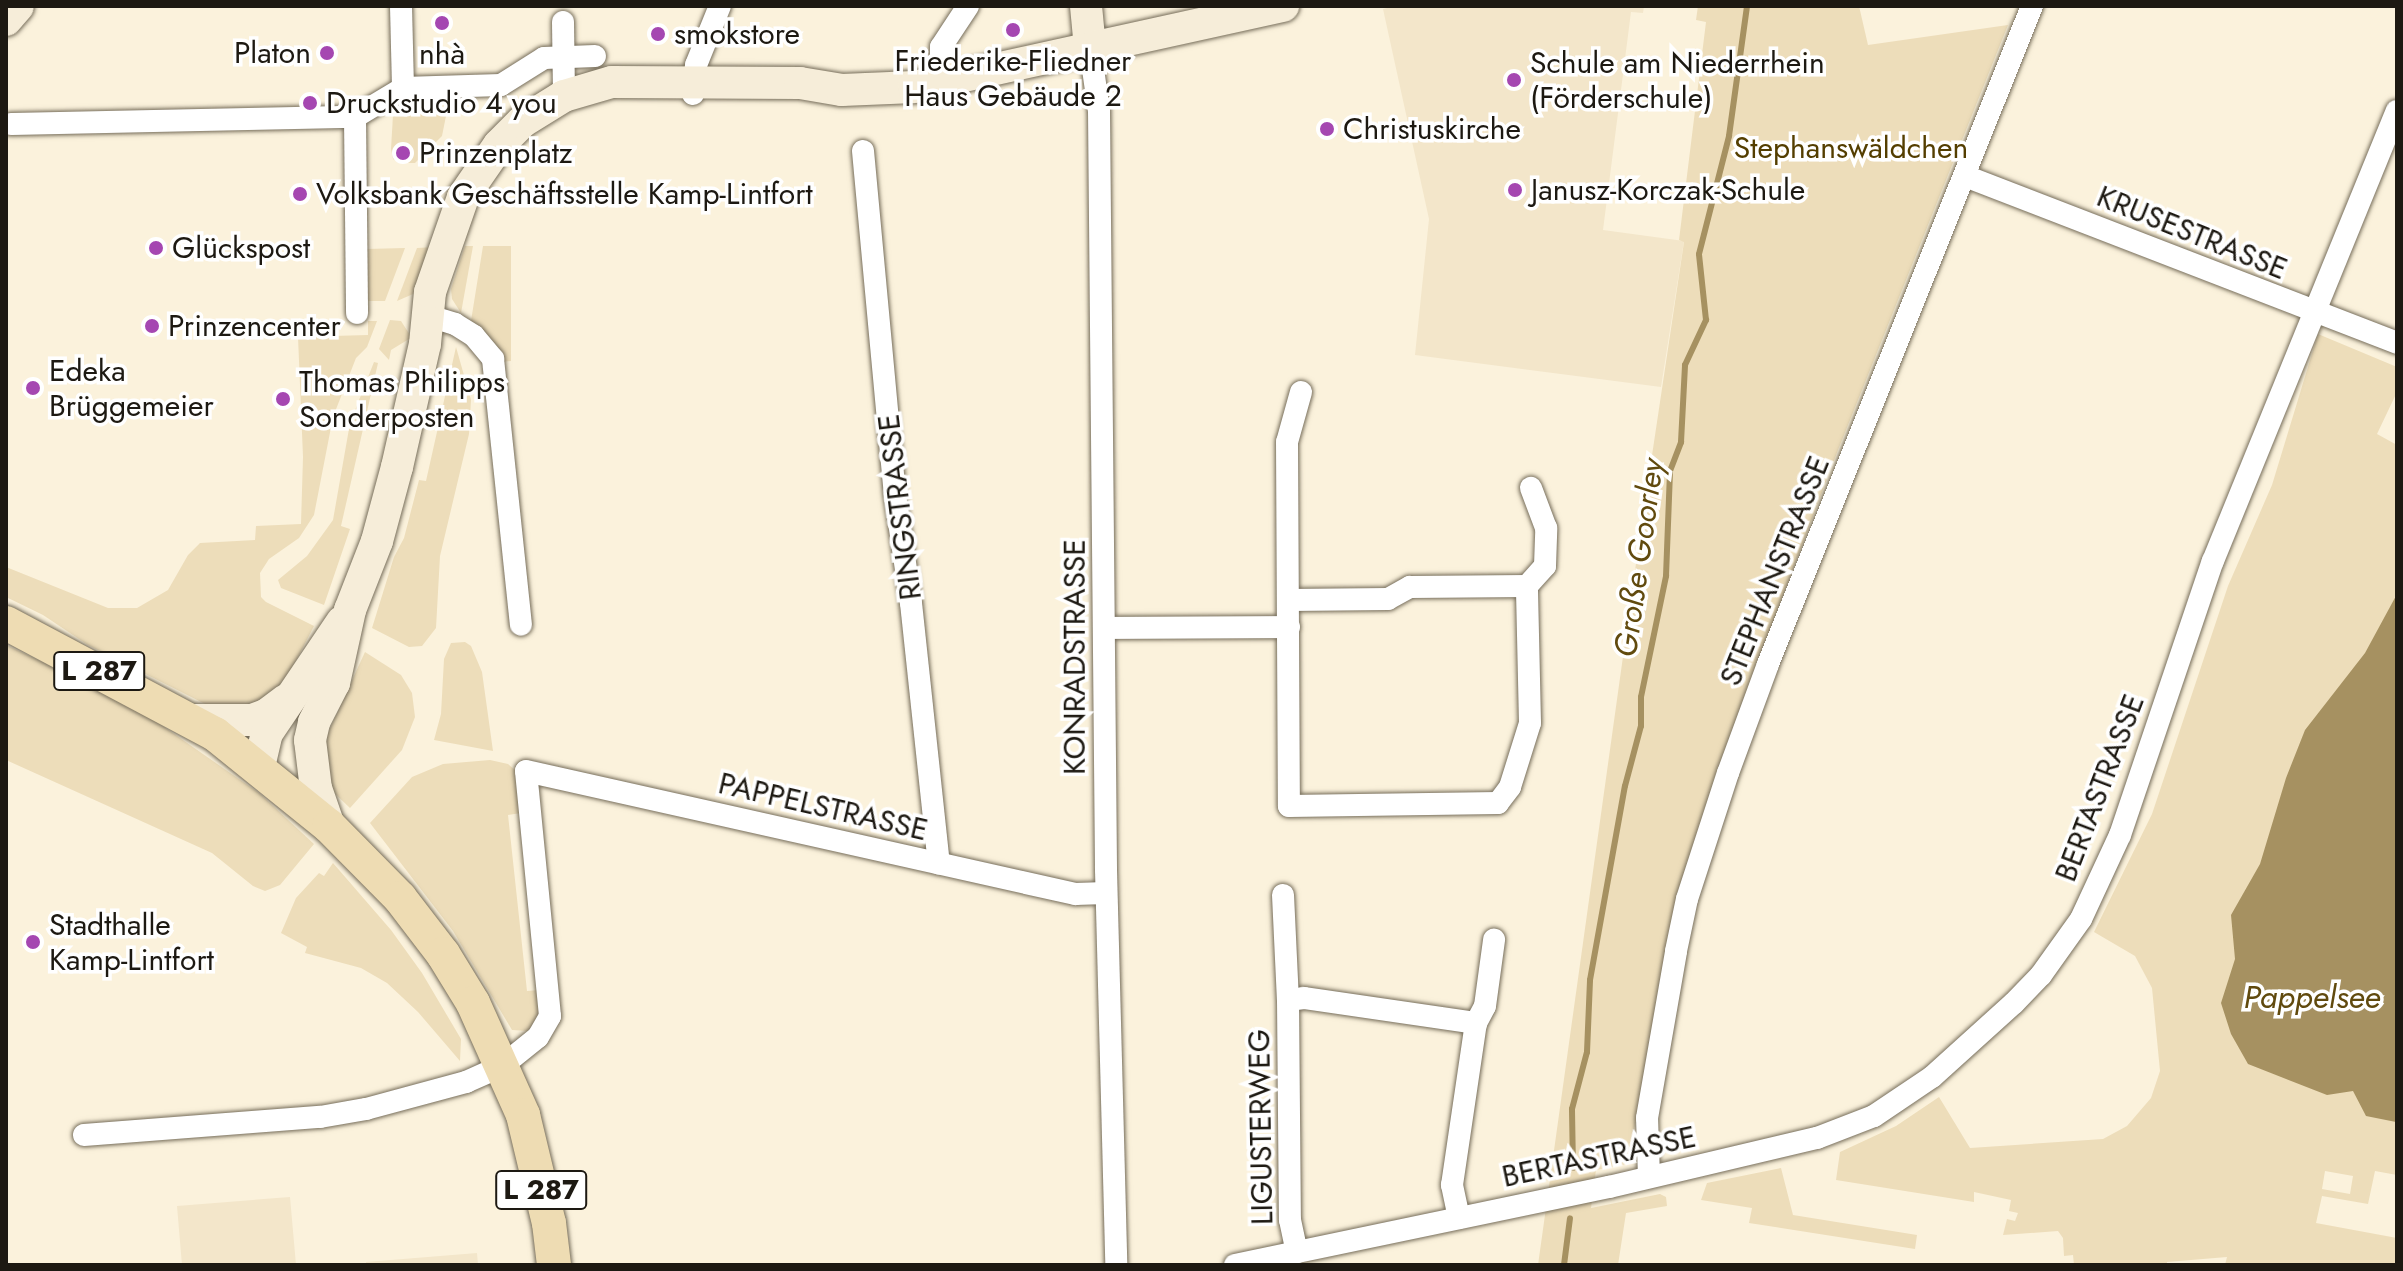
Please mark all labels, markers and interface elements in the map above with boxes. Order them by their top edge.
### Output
marker: nhà [433,14,451,32]
place label: smokstore [674,16,800,52]
marker: Friederike-Fliedner Haus Gebäude 2 [1004,21,1022,39]
marker: smokstore [649,25,667,43]
place label: Platon [234,35,311,71]
place label: nhà [419,36,465,72]
place label: Friederike-Fliedner Haus Gebäude 2 [895,43,1131,114]
marker: Platon [318,44,336,62]
place label: Schule am Niederrhein (Förderschule) [1530,45,1825,116]
marker: Schule am Niederrhein (Förderschule) [1505,71,1523,89]
place label: Druckstudio 4 you [326,85,557,121]
marker: Druckstudio 4 you [301,94,319,112]
place label: Christuskirche [1343,111,1521,147]
marker: Christuskirche [1318,120,1336,138]
park label: Stephanswäldchen [1734,130,1968,166]
place label: Prinzenplatz [419,135,573,171]
marker: Prinzenplatz [394,144,412,162]
place label: Janusz-Korczak-Schule [1531,172,1805,208]
place label: Volksbank Geschäftsstelle Kamp-Lintfort [316,176,813,212]
street label: KRUSESTRASSE [2092,179,2292,287]
marker: Janusz-Korczak-Schule [1506,181,1524,199]
marker: Volksbank Geschäftsstelle Kamp-Lintfort [291,185,309,203]
place label: Glückspost [172,230,310,266]
marker: Glückspost [147,239,165,257]
place label: Prinzencenter [168,308,341,344]
marker: Prinzencenter [143,317,161,335]
place label: Edeka Brüggemeier [49,353,214,424]
place label: Thomas Philipps Sonderposten [299,364,505,434]
marker: Edeka Brüggemeier [24,379,42,397]
marker: Thomas Philipps Sonderposten [274,390,292,408]
street label: RINGSTRASSE [871,412,929,602]
street label: STEPHANSTRASSE [1713,451,1837,691]
water label: Große Goorley [1606,456,1672,660]
street label: KONRADSTRASSE [1057,539,1093,775]
road number: L 287 [53,647,145,695]
street label: BERTASTRASSE [2048,690,2152,886]
street label: PAPPELSTRASSE [715,765,931,849]
place label: Stadthalle Kamp-Lintfort [49,907,214,978]
marker: Stadthalle Kamp-Lintfort [24,933,42,951]
water label: Pappelsee [2244,978,2380,1016]
street label: LIGUSTERWEG [1241,1029,1281,1225]
street label: BERTASTRASSE [1499,1119,1699,1195]
road number: L 287 [495,1166,587,1214]

